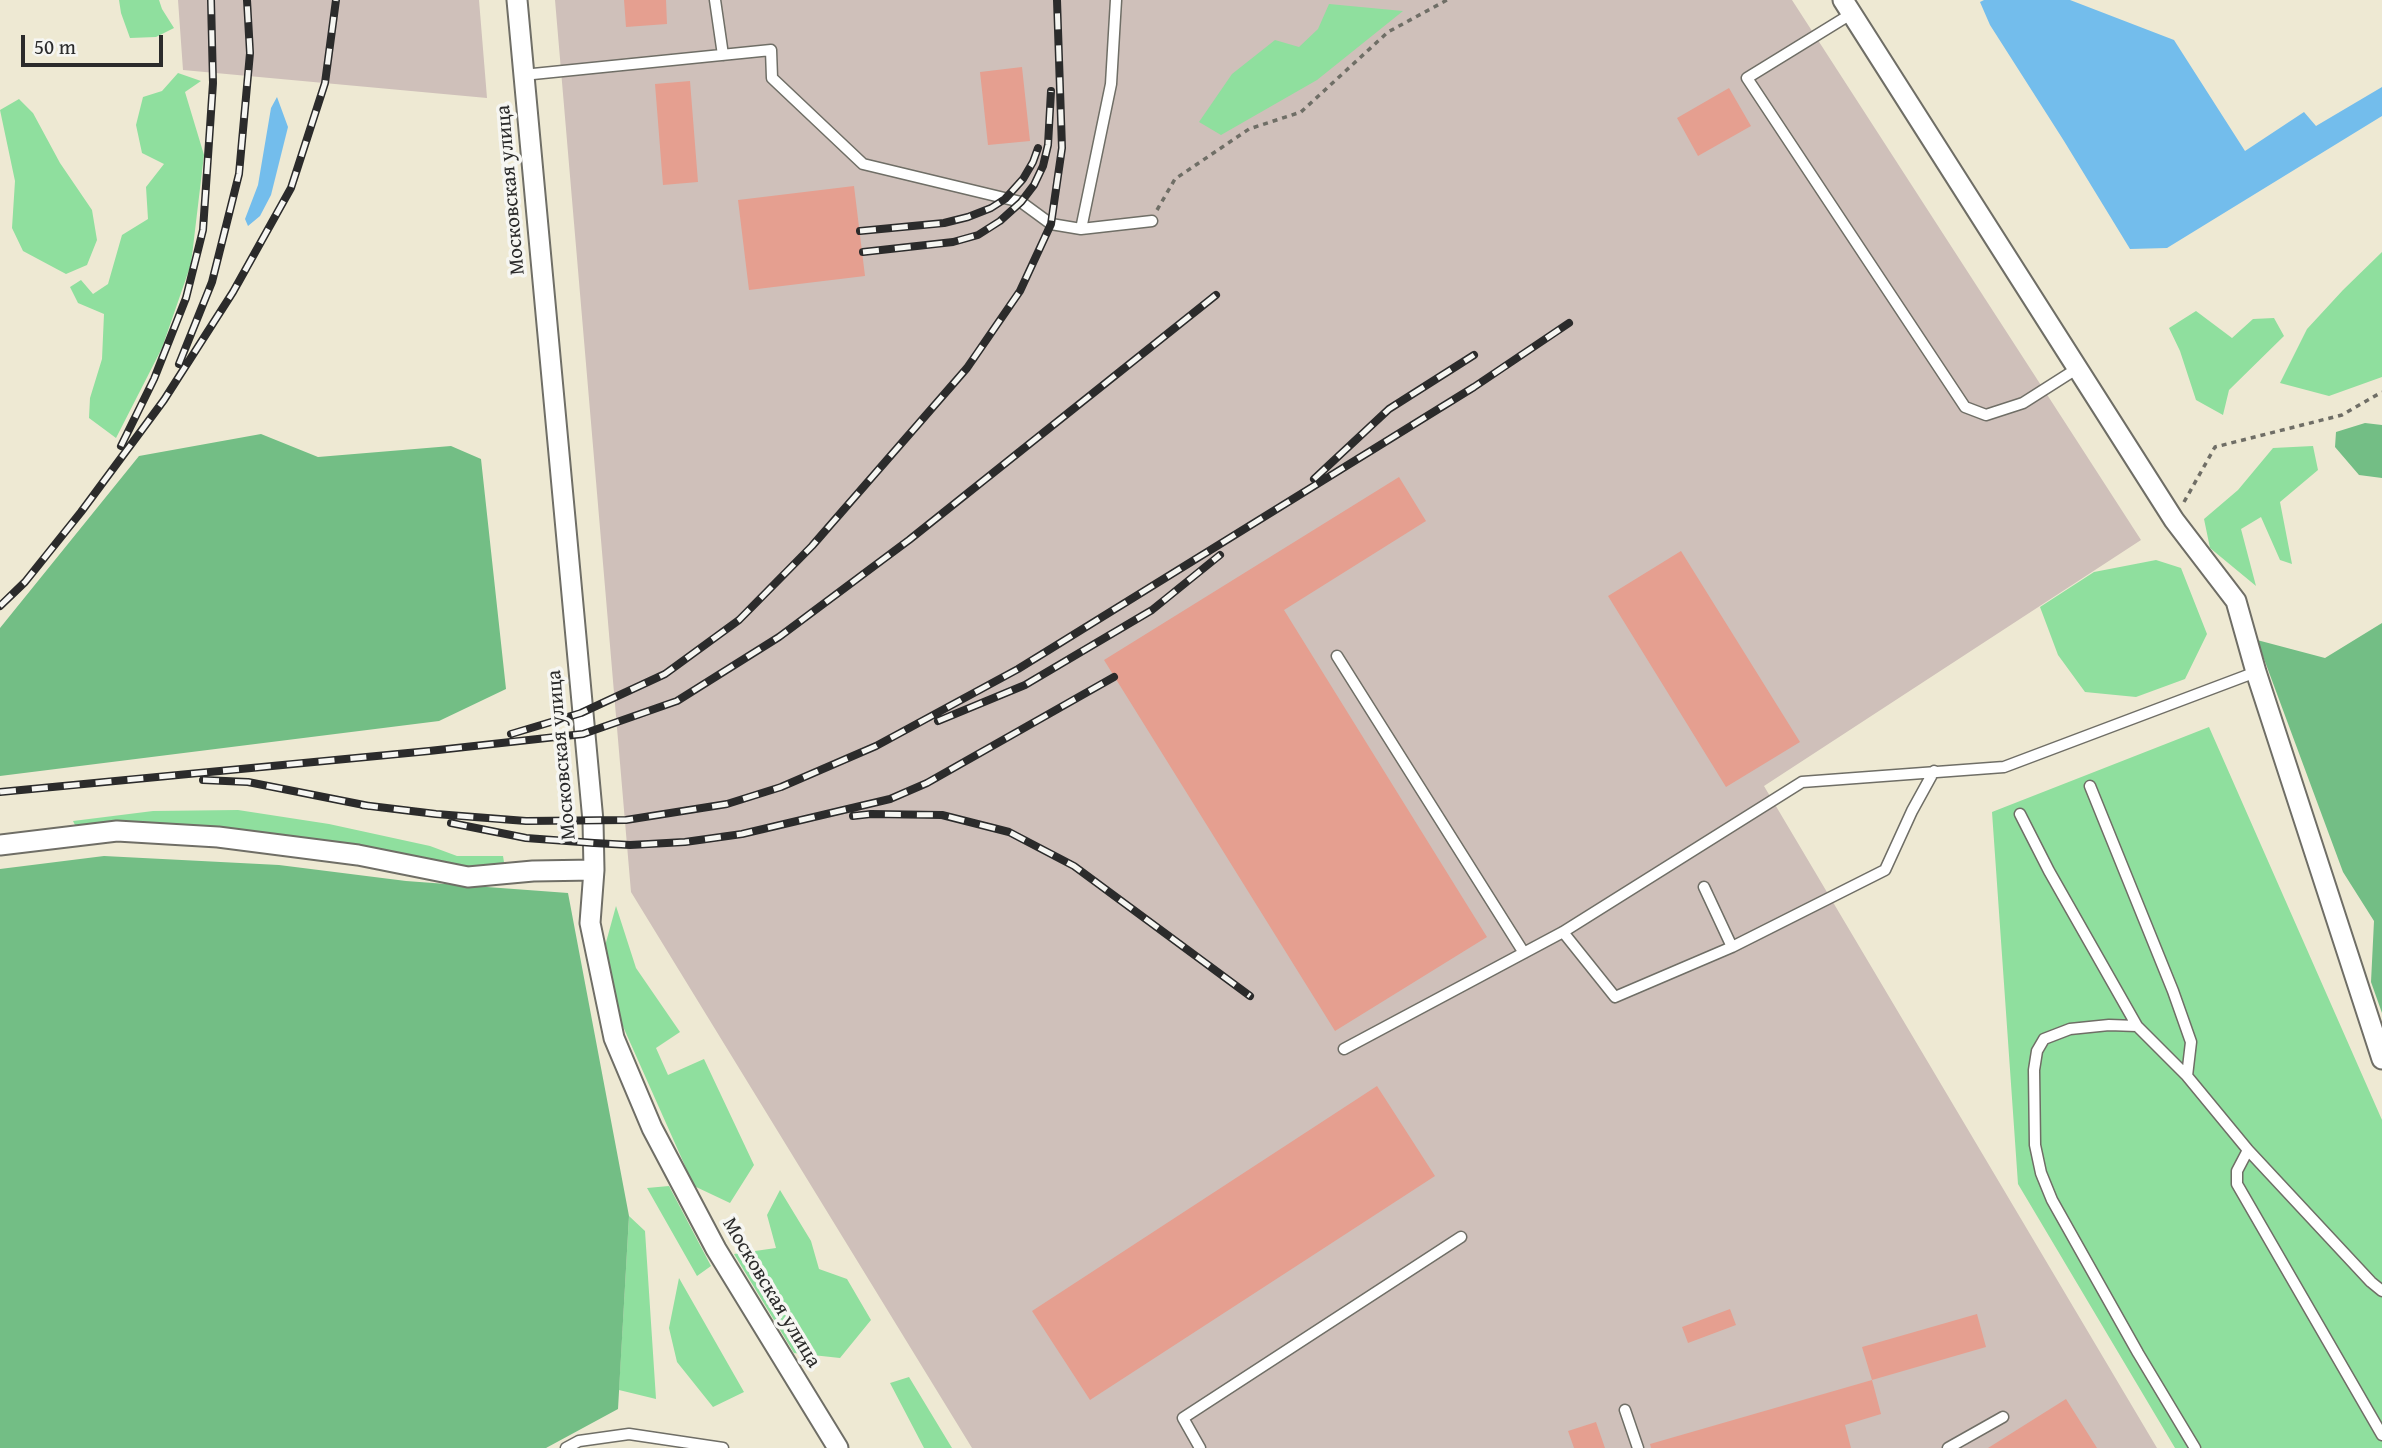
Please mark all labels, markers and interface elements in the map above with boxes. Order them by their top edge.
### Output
scale bar [24,21,166,65]
text: 50 m [34,31,76,62]
street label: Московская улица [491,104,531,276]
street label: Московская улица [542,669,582,841]
street label: Московская улица [716,1213,826,1373]

